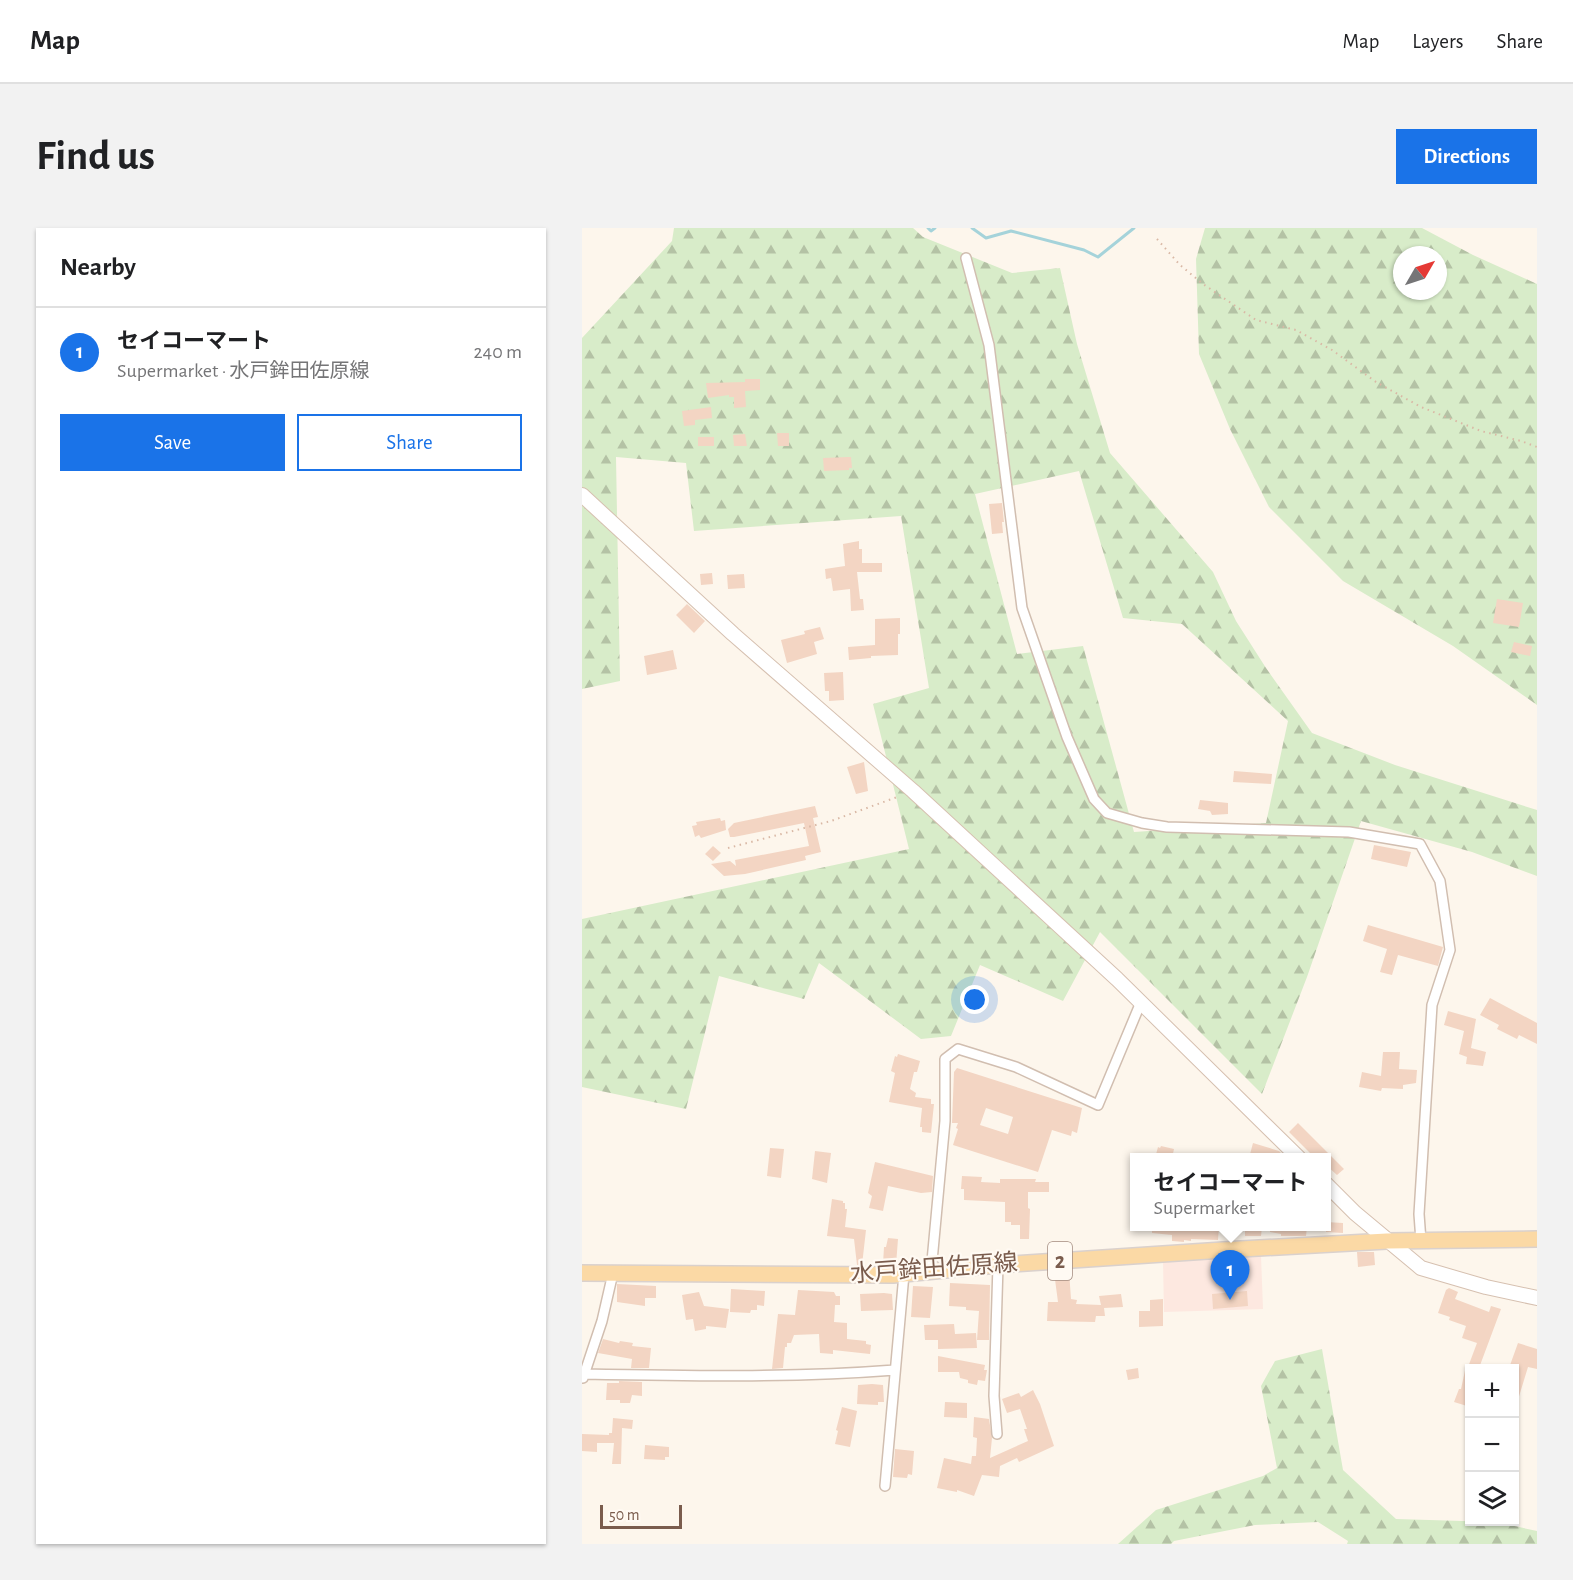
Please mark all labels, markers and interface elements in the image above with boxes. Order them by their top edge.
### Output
text: Map [30,27,80,55]
text: Map [1343,31,1379,52]
text: Layers [1412,31,1463,52]
text: Share [1496,31,1543,52]
button: Directions [1396,129,1537,184]
text: Find us [36,135,155,177]
north arrow [1393,246,1447,300]
text: Nearby [60,254,136,280]
text: セイコーマート [117,330,271,352]
text: 1 [76,342,83,362]
text: 240 m [473,342,522,362]
text: Supermarket · 水戸鉾田佐原線 [117,361,370,381]
button: Save [60,414,285,471]
button: Share [297,414,522,471]
your location [960,985,989,1014]
popup [1130,1153,1331,1231]
text: セイコーマート [1153,1172,1308,1194]
text: Supermarket [1153,1198,1255,1218]
road number: 2 [1048,1242,1072,1280]
street label: 水戸鉾田佐原線 [849,1249,1019,1287]
pin: 1 [1210,1250,1250,1300]
map controls [1465,1364,1519,1526]
button: + [1465,1364,1519,1418]
button: − [1465,1418,1519,1472]
button: layers [1465,1472,1519,1526]
scale bar [600,1502,682,1530]
text: 50 m [609,1507,640,1523]

